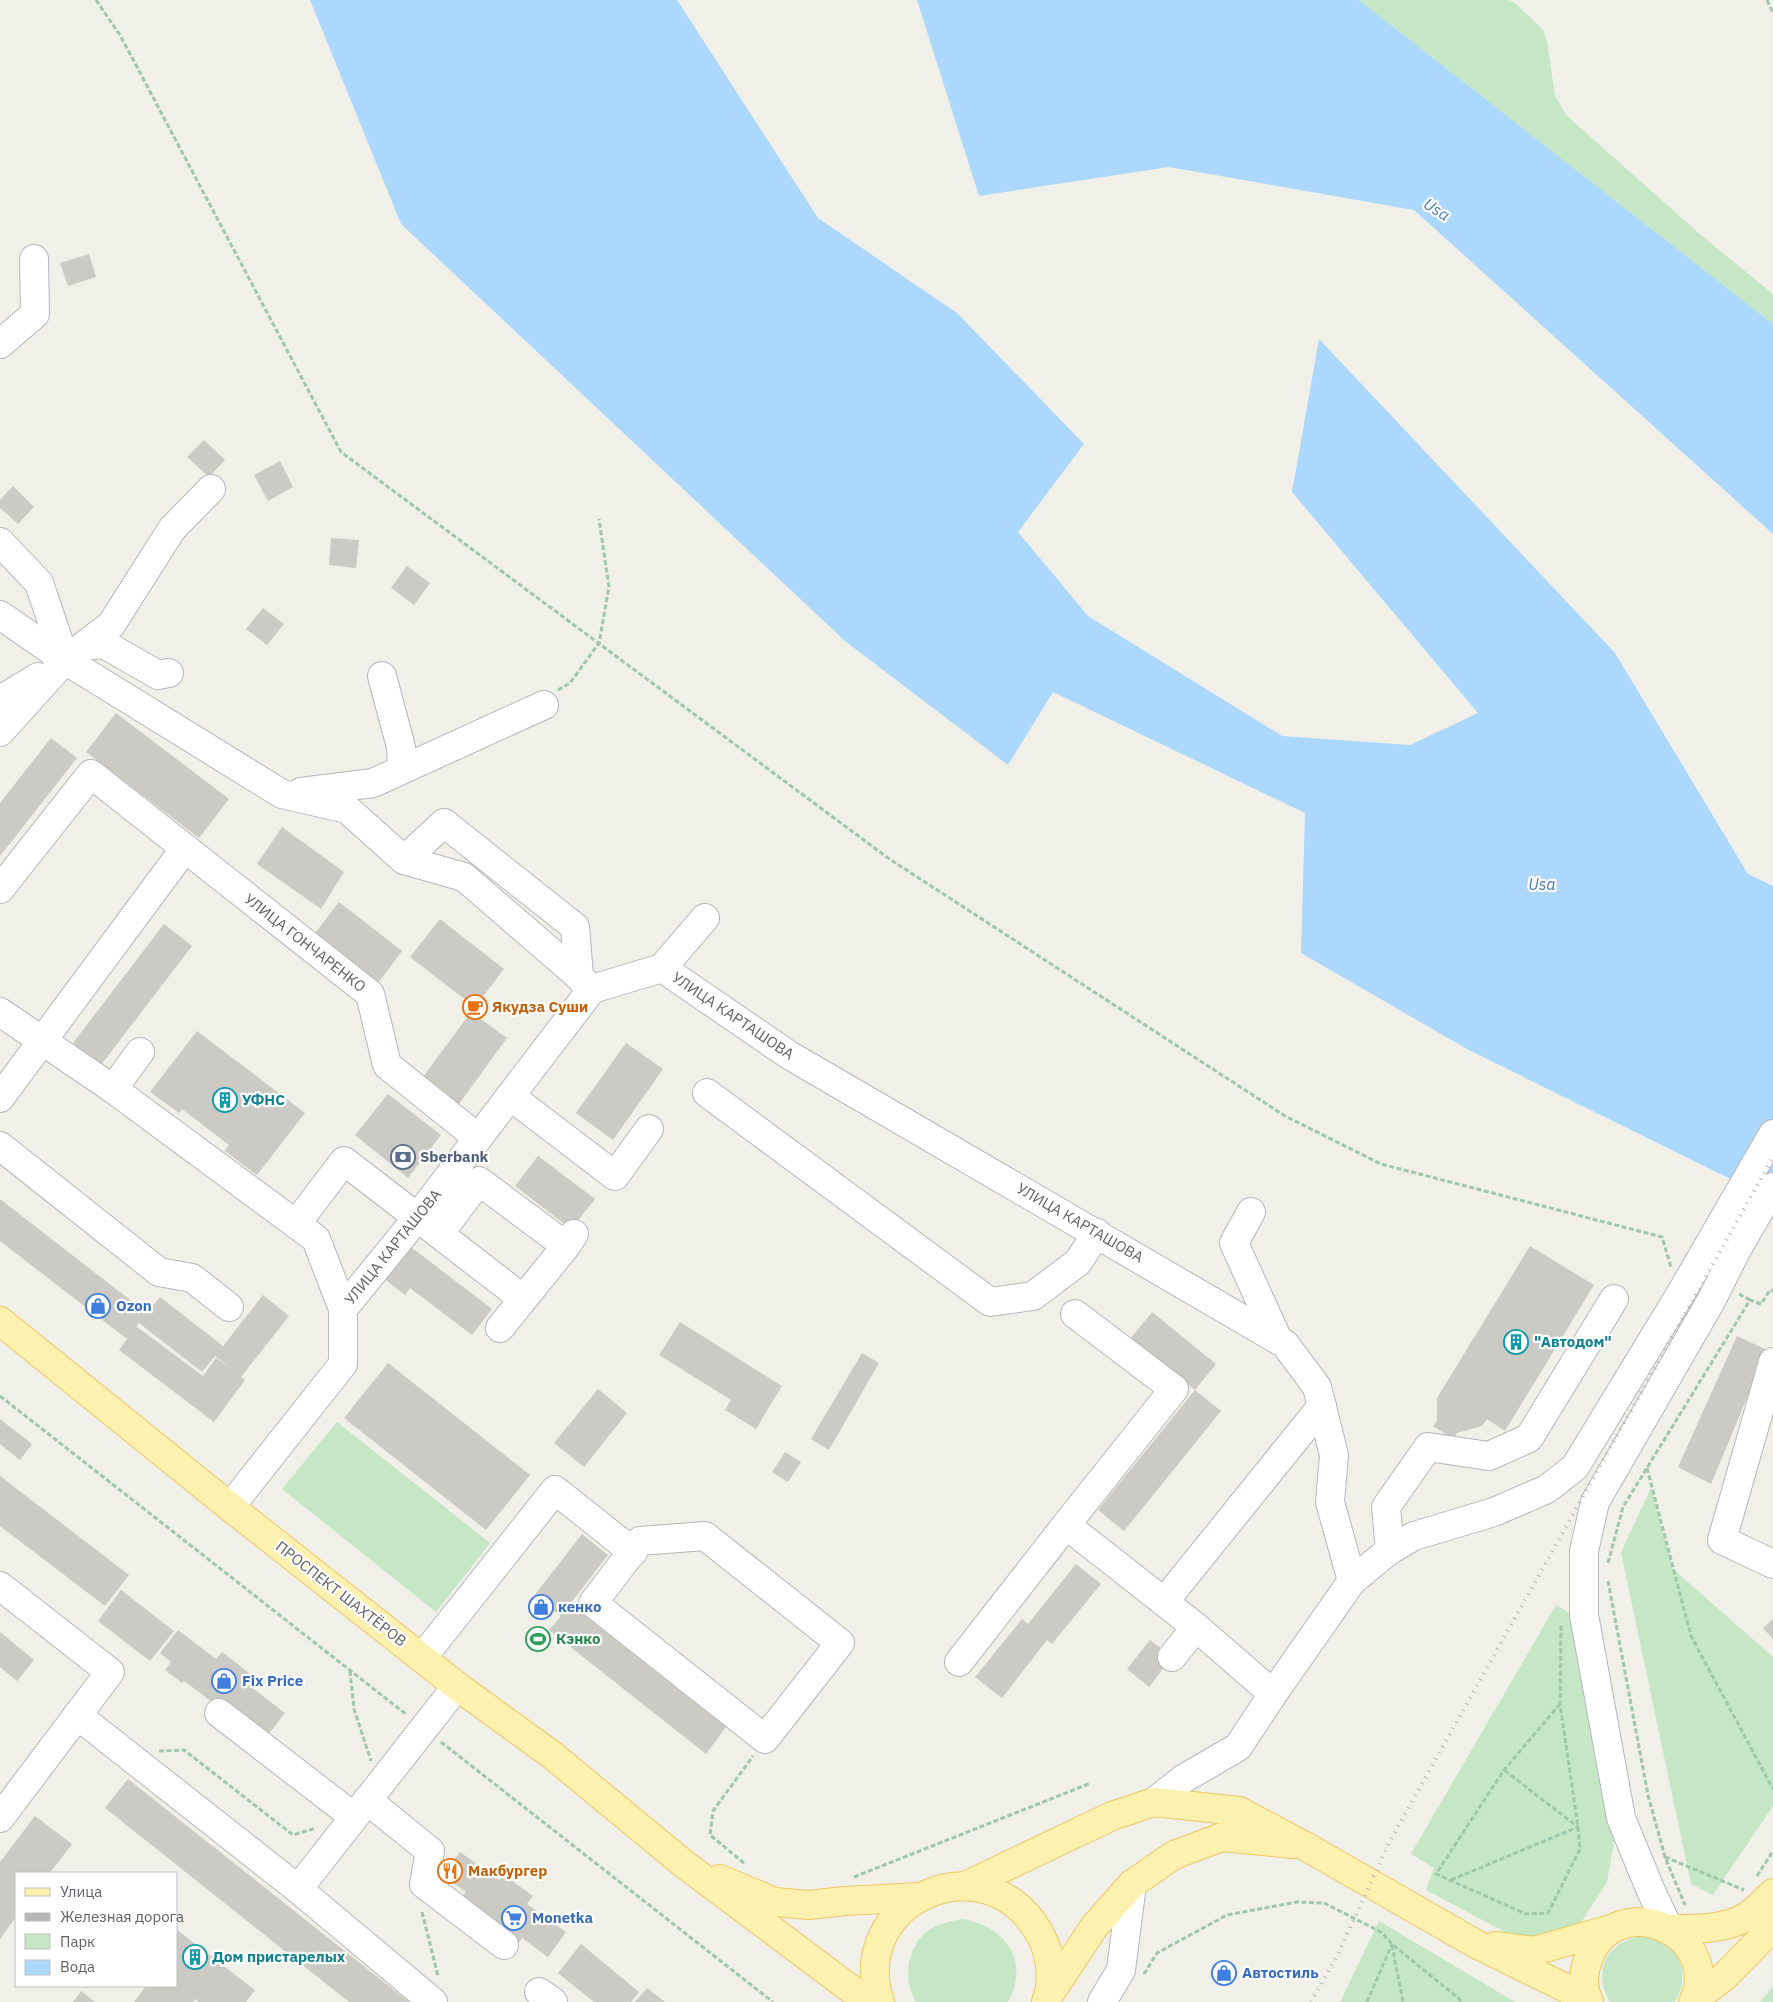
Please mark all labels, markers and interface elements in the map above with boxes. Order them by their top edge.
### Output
water label: Usa [1420,193,1454,225]
water label: Usa [1528,874,1556,894]
street label: УЛИЦА ГОНЧАРЕНКО [241,889,370,996]
street label: УЛИЦА КАРТАШОВА [669,968,798,1064]
cafe icon: Якудза Суши [462,994,488,1020]
place label: Якудза Суши [492,997,588,1016]
building icon: УФНС [212,1087,238,1113]
place label: УФНС [242,1090,285,1109]
bank icon: Sberbank [390,1144,416,1170]
place label: Sberbank [420,1147,489,1166]
street label: УЛИЦА КАРТАШОВА [1013,1179,1147,1267]
street label: УЛИЦА КАРТАШОВА [340,1185,445,1308]
shop icon: Ozon [85,1293,111,1319]
place label: Ozon [116,1296,152,1315]
building icon: "Автодом" [1503,1329,1529,1355]
place label: "Автодом" [1534,1332,1612,1351]
street label: ПРОСПЕКТ ШАХТЁРОВ [272,1537,410,1651]
shop icon: кенко [528,1594,554,1620]
place label: кенко [558,1597,601,1616]
sports icon: Кэнко [525,1626,551,1652]
place label: Кэнко [556,1629,600,1648]
shop icon: Fix Price [211,1668,237,1694]
place label: Fix Price [242,1671,303,1690]
restaurant icon: Макбургер [437,1858,463,1884]
place label: Макбургер [468,1861,547,1880]
legend [15,1872,178,1987]
text: Улица [60,1882,102,1901]
supermarket icon: Monetka [501,1905,527,1931]
text: Железная дорога [60,1907,184,1926]
place label: Monetka [532,1908,594,1927]
text: Парк [60,1932,95,1951]
building icon: Дом пристарелых [182,1944,208,1970]
place label: Дом пристарелых [212,1947,346,1966]
text: Вода [60,1957,95,1976]
shop icon: Автостиль [1211,1960,1237,1986]
place label: Автостиль [1242,1963,1319,1982]

